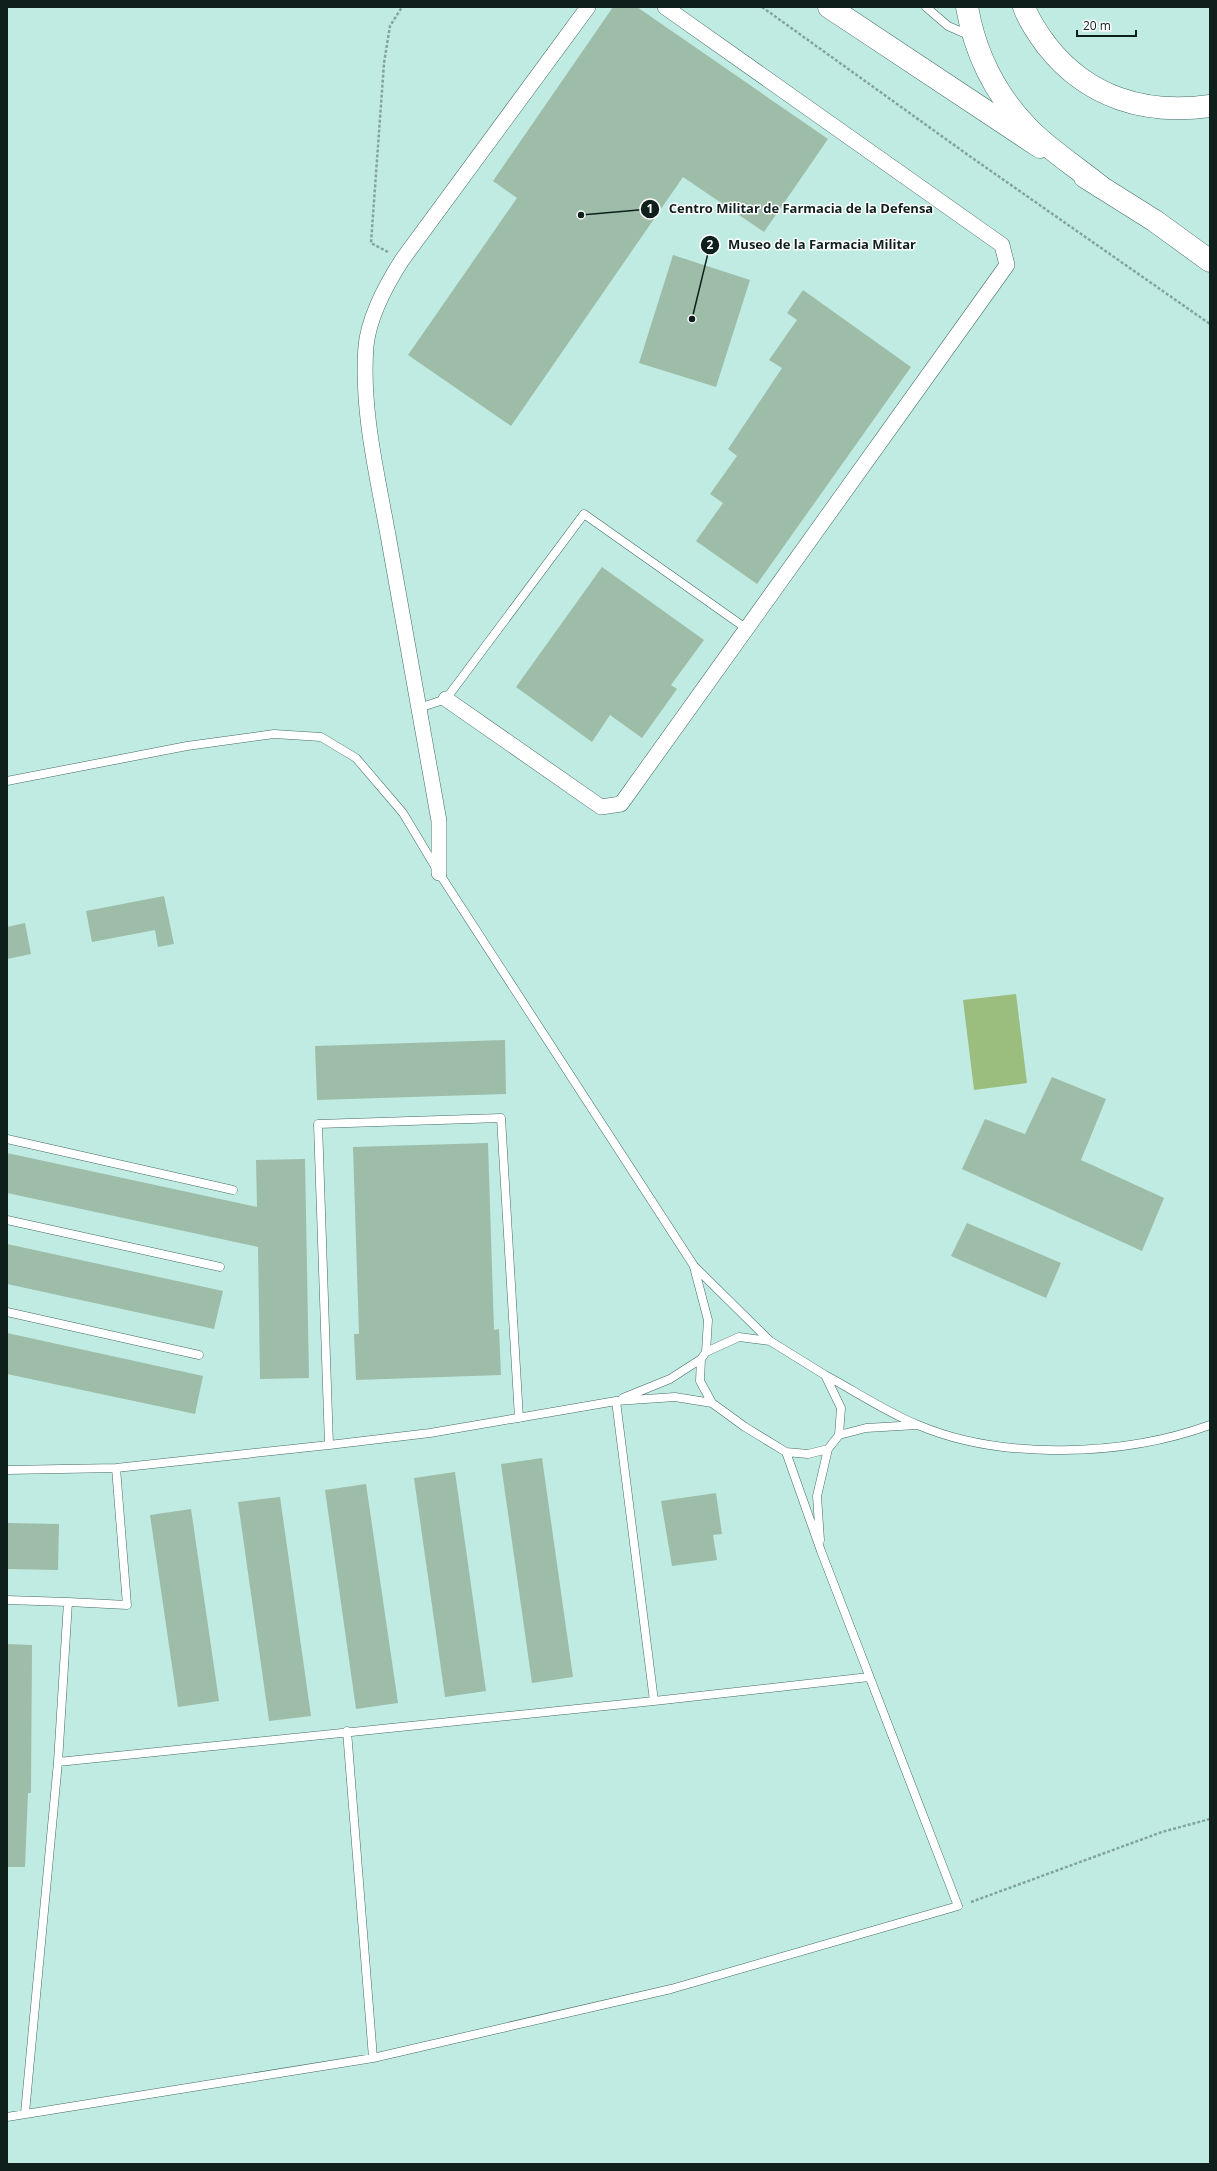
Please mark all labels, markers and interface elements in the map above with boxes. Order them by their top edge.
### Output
scale bar [1077,12,1136,38]
text: 20 m [1083,17,1111,34]
callout: Centro Militar de Farmacia de la Defensa [640,196,941,221]
text: Centro Militar de Farmacia de la Defensa [669,199,933,217]
text: 1 [647,200,653,217]
callout: Museo de la Farmacia Militar [700,232,924,257]
text: Museo de la Farmacia Militar [728,235,916,253]
text: 2 [707,236,714,253]

